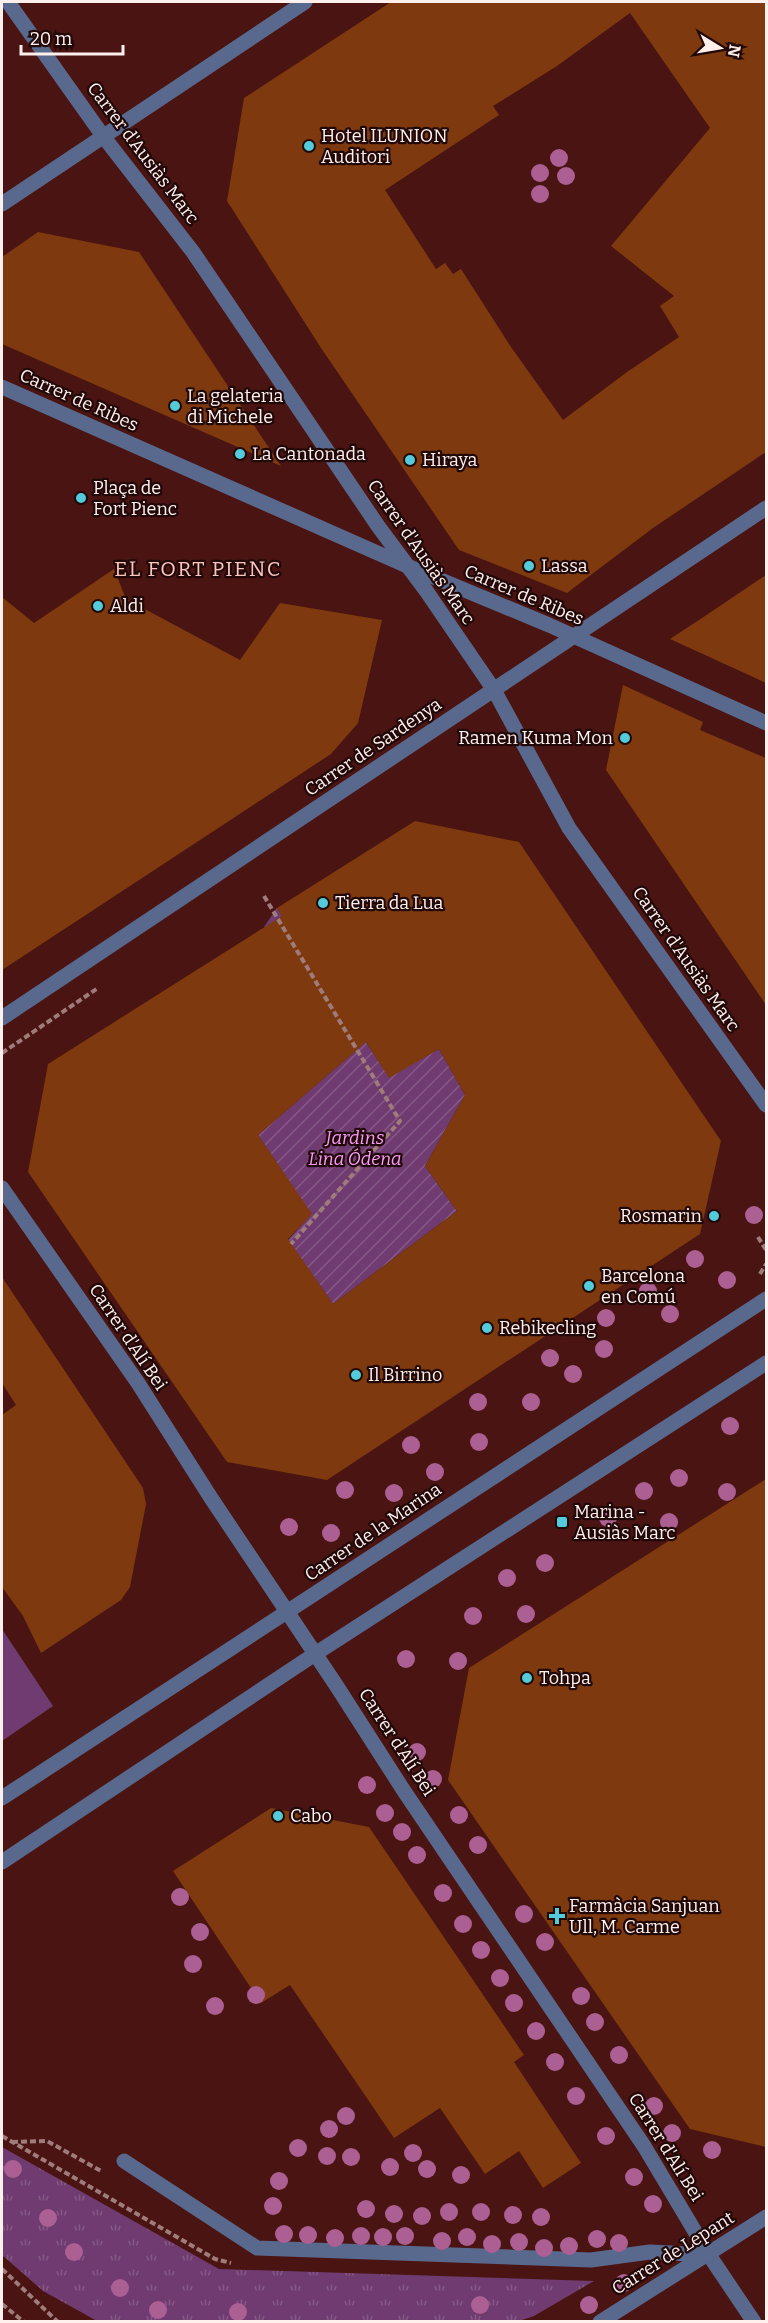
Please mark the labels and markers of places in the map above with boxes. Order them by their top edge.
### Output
place label: Hotel ILUNION Auditori [321,125,447,168]
marker: Hotel ILUNION Auditori [302,139,316,153]
place label: La gelateria di Michele [187,385,284,428]
marker: La gelateria di Michele [168,399,182,413]
place label: La Cantonada [252,443,366,465]
marker: La Cantonada [233,447,247,461]
place label: Hiraya [422,449,478,471]
marker: Hiraya [403,453,417,467]
place label: Plaça de Fort Pienc [93,477,177,520]
marker: Plaça de Fort Pienc [74,491,88,505]
place label: Lassa [541,555,588,577]
marker: Lassa [522,559,536,573]
place label: Aldi [110,595,144,617]
marker: Aldi [91,599,105,613]
place label: Ramen Kuma Mon [458,727,614,749]
marker: Ramen Kuma Mon [618,731,632,745]
place label: Tierra da Lua [335,892,444,914]
marker: Tierra da Lua [316,896,330,910]
place label: Rosmarin [620,1205,703,1227]
marker: Rosmarin [707,1209,721,1223]
place label: Barcelona en Comú [601,1265,685,1308]
marker: Barcelona en Comú [582,1279,596,1293]
place label: Rebikecling [499,1317,596,1339]
marker: Rebikecling [480,1321,494,1335]
place label: Il Birrino [368,1364,442,1386]
marker: Il Birrino [349,1368,363,1382]
place label: Marina - Ausiàs Marc [574,1501,676,1544]
marker: Marina - Ausiàs Marc [555,1515,569,1529]
place label: Tohpa [539,1667,591,1689]
marker: Tohpa [520,1671,534,1685]
place label: Cabo [290,1805,332,1827]
marker: Cabo [271,1809,285,1823]
place label: Farmàcia Sanjuan Ull, M. Carme [569,1895,720,1938]
marker: Farmàcia Sanjuan Ull, M. Carme [550,1909,564,1923]

